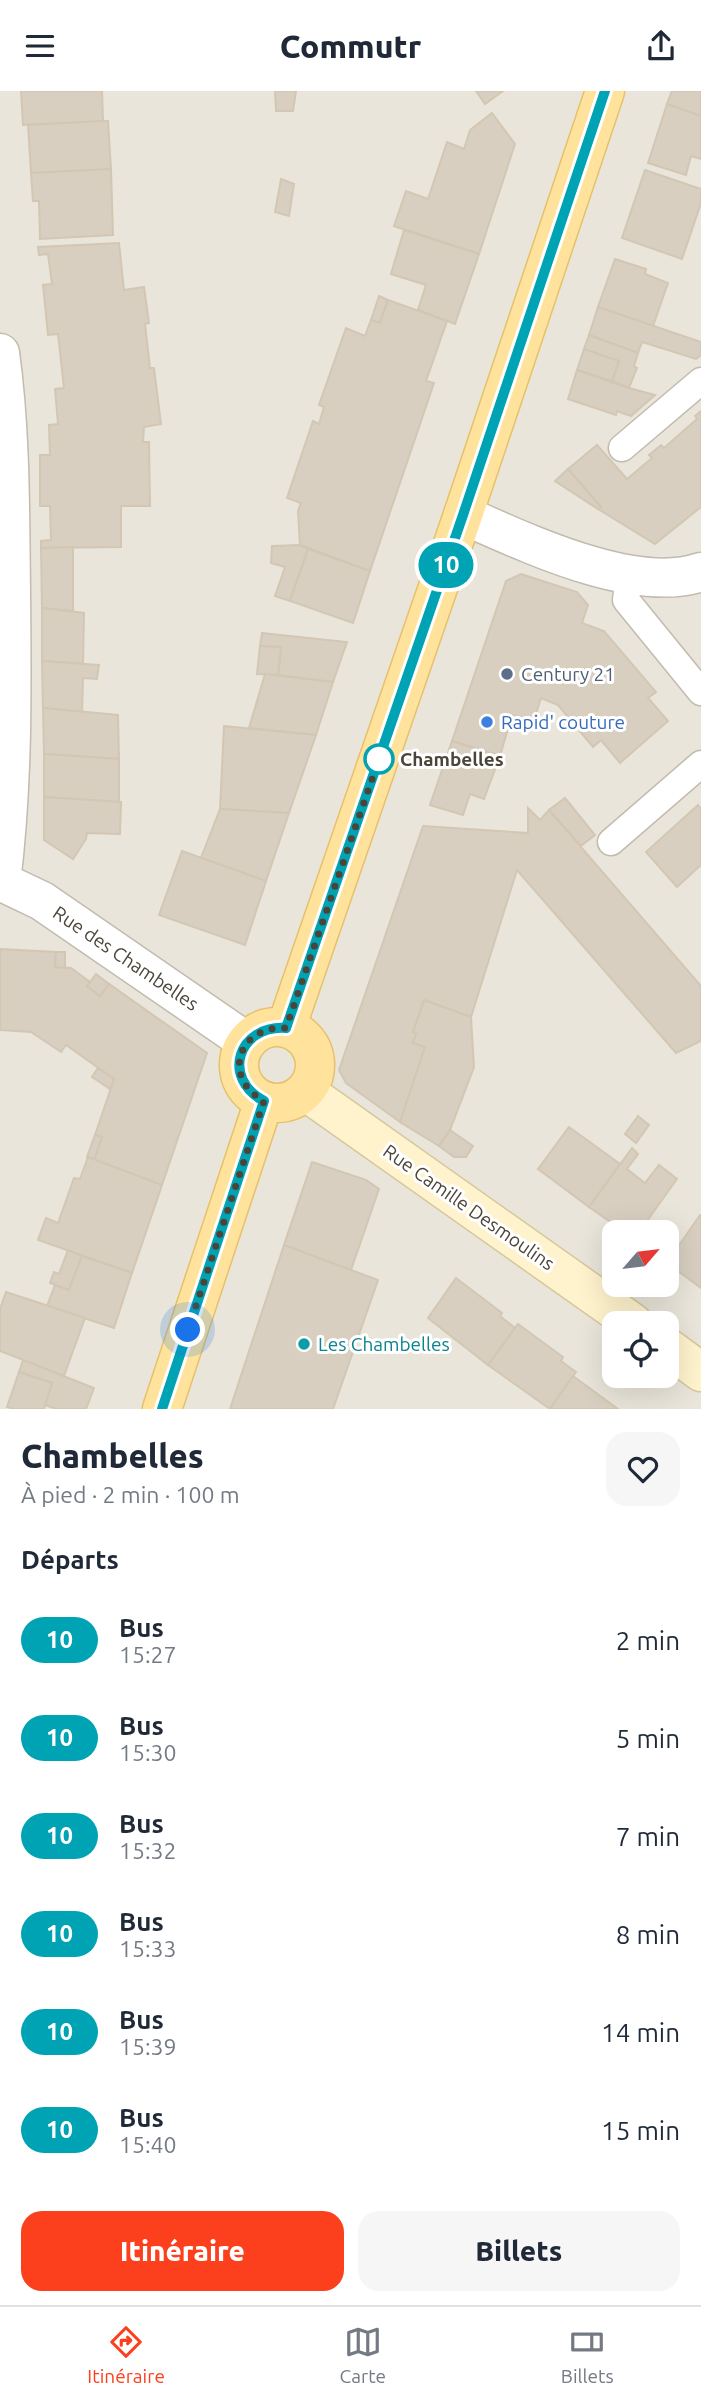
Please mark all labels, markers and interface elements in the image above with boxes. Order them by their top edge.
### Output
icon: menu [21,27,59,65]
icon: share [642,27,680,65]
text: Commutr [280,28,421,64]
line badge: 10 [414,542,478,588]
text: 10 [432,551,460,578]
place label: Century 21 [521,663,615,685]
marker: Century 21 [499,666,515,682]
place label: Rapid' couture [501,711,625,733]
marker: Rapid' couture [479,714,495,730]
marker: Chambelles [364,744,394,774]
place label: Chambelles [400,748,504,770]
street label: Rue des Chambelles [49,901,203,1015]
street label: Rue Camille Desmoulins [379,1139,559,1275]
north arrow [602,1220,679,1297]
map controls [602,1220,679,1388]
button: locate [602,1311,679,1388]
your location [170,1312,205,1347]
place label: Les Chambelles [318,1333,450,1355]
marker: Les Chambelles [296,1336,312,1352]
button: heart [606,1432,680,1506]
text: Chambelles [21,1437,204,1474]
text: À pied · 2 min · 100 m [21,1482,240,1507]
text: Départs [21,1545,119,1574]
text: Bus [119,1613,164,1642]
text: 10 [46,1626,73,1653]
text: 2 min [616,1626,680,1655]
text: 15:27 [119,1642,177,1667]
text: Bus [119,1711,164,1740]
text: 10 [46,1724,73,1751]
text: 5 min [616,1724,680,1753]
text: 15:30 [119,1740,177,1765]
text: Bus [119,1809,164,1838]
text: 10 [46,1822,73,1849]
text: 7 min [616,1822,680,1851]
text: 15:32 [119,1838,177,1863]
text: Bus [119,1907,164,1936]
text: 10 [46,1920,73,1947]
text: 8 min [616,1920,680,1949]
text: 15:33 [119,1936,177,1961]
text: Bus [119,2005,164,2034]
text: 10 [46,2018,73,2045]
text: 14 min [601,2018,680,2047]
text: 15:39 [119,2034,177,2059]
text: Bus [119,2103,164,2132]
text: 10 [46,2116,73,2143]
text: 15 min [601,2116,680,2145]
text: 15:40 [119,2132,177,2157]
button: Itinéraire [21,2211,344,2291]
button: Billets [358,2211,680,2291]
tab: Itinéraire [87,2323,165,2387]
tab: Carte [340,2323,386,2387]
tab: Billets [561,2323,614,2387]

